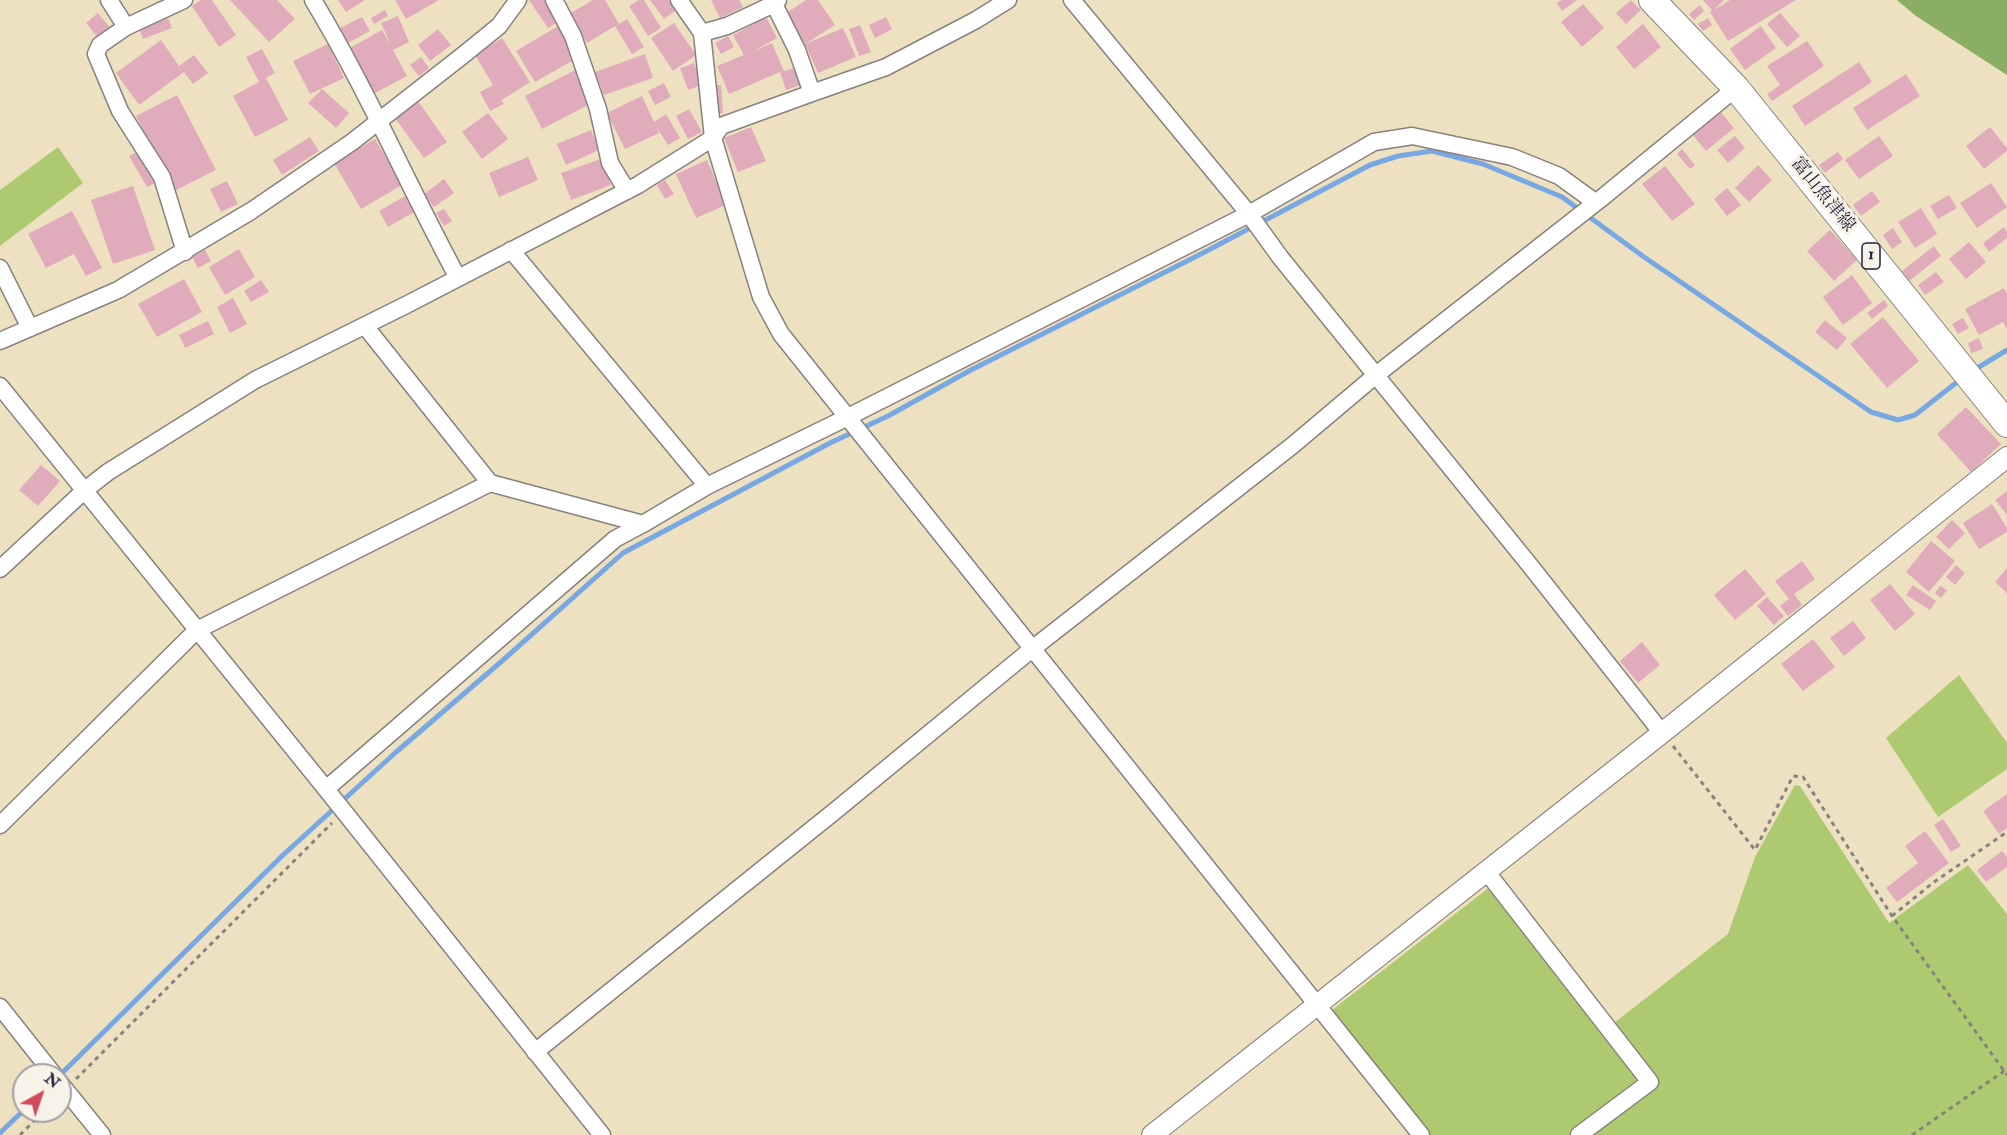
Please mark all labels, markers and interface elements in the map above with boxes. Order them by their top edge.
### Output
street label: 富山魚津線 [1785,153,1859,237]
road number: 1 [1862,243,1880,269]
north arrow [12,1063,72,1123]
text: N [40,1068,64,1093]

